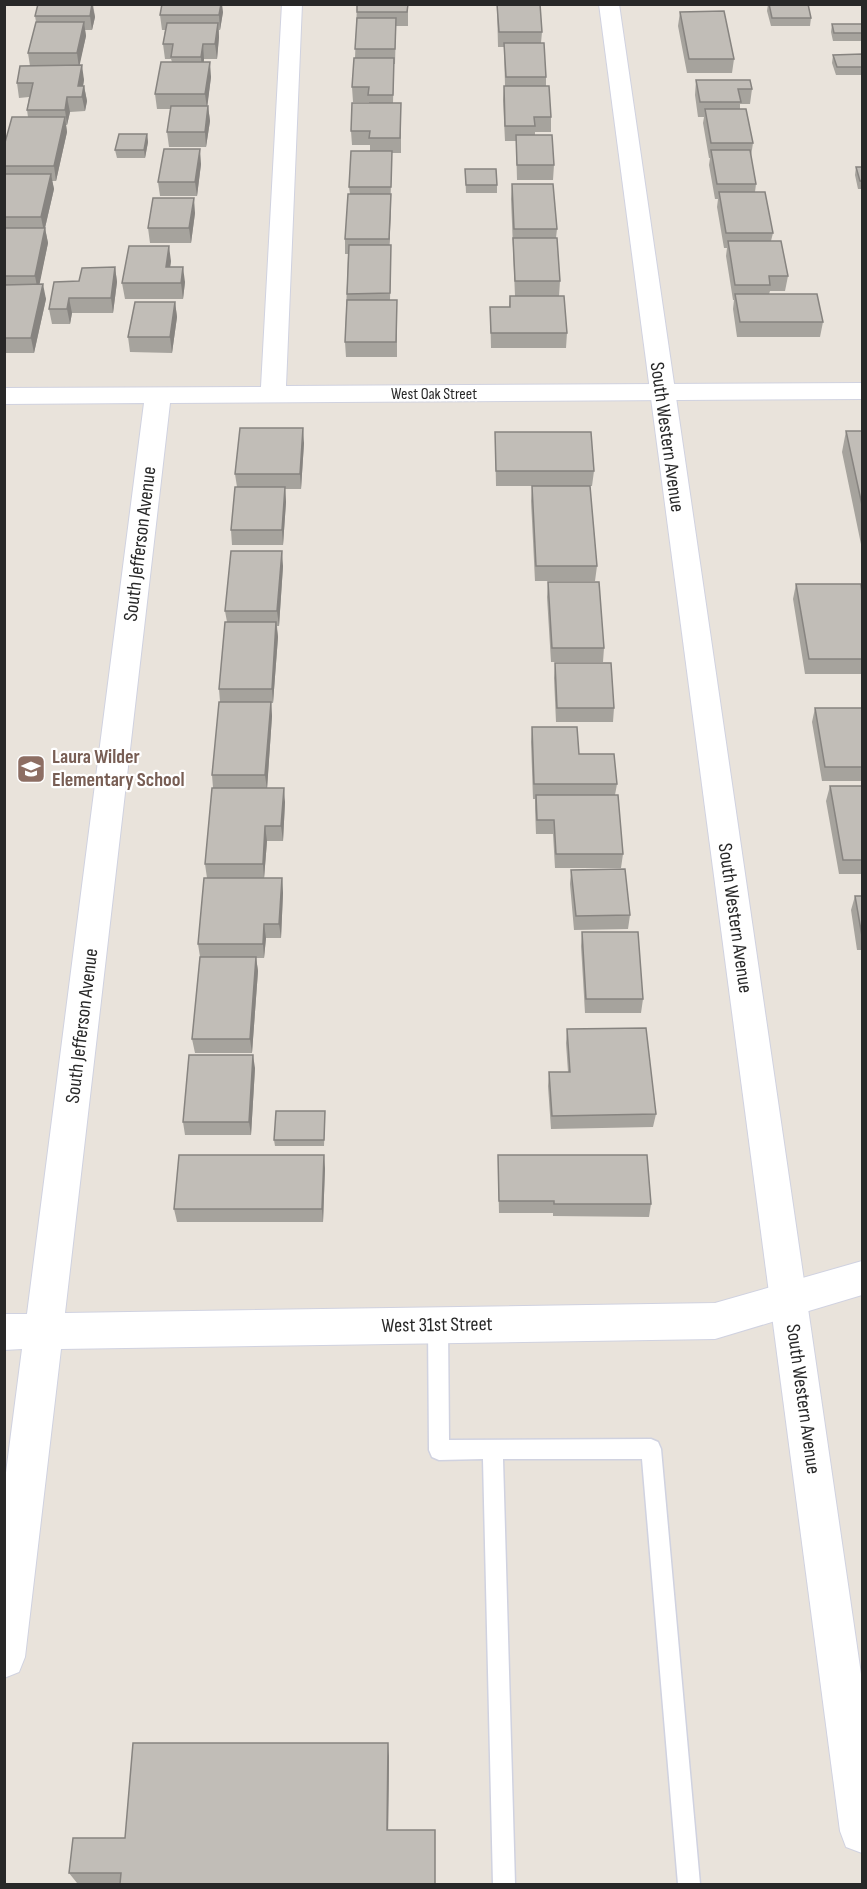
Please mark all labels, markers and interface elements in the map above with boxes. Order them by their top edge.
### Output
street label: South Western Avenue [645,360,689,514]
street label: West Oak Street [391,385,477,404]
street label: South Jefferson Avenue [119,465,161,623]
place label: Laura Wilder Elementary School [52,745,185,792]
school or university icon: Laura Wilder Elementary School [15,753,47,785]
street label: South Western Avenue [713,841,757,995]
street label: South Jefferson Avenue [61,947,103,1105]
street label: West 31st Street [381,1312,493,1338]
street label: South Western Avenue [781,1322,825,1476]

